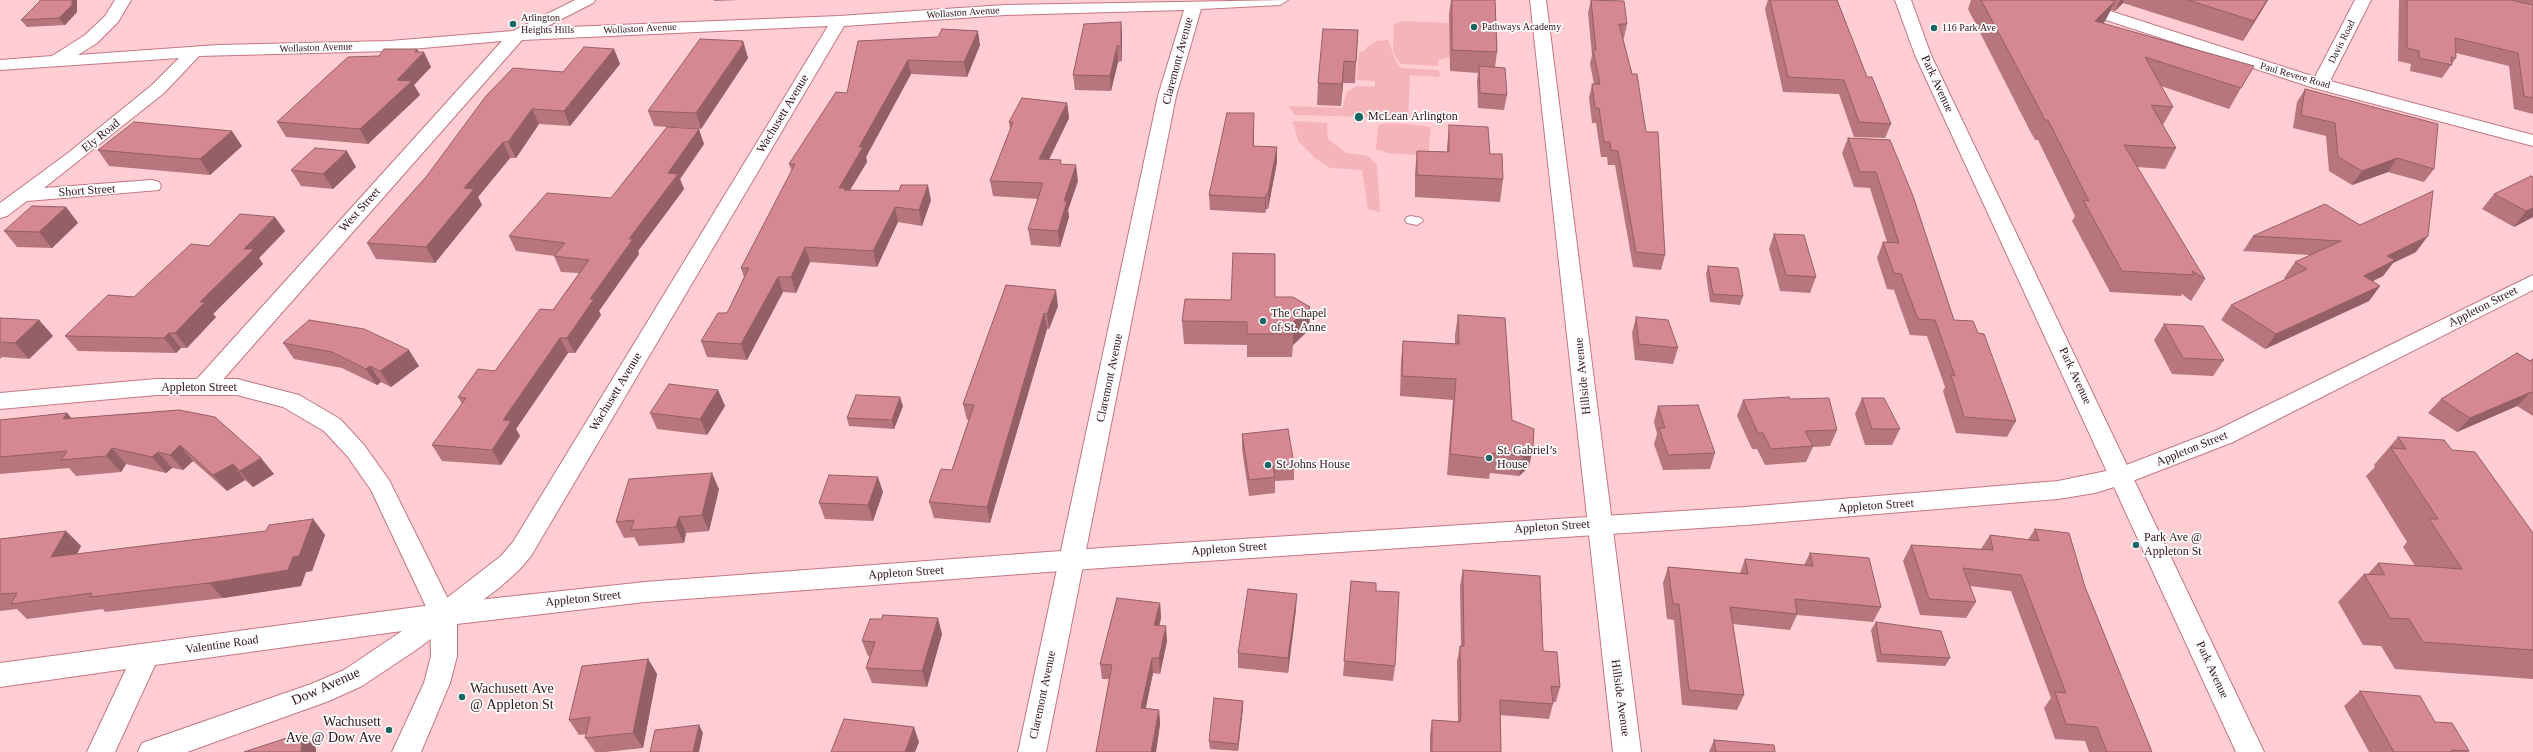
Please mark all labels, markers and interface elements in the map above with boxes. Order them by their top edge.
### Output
street label: Wollaston Avenue [926,4,1000,22]
place label: Arlington Heights Hills [521,12,574,36]
street label: Claremont Avenue [1159,16,1197,106]
street label: Davis Road [2326,18,2358,66]
marker: Arlington Heights Hills [508,19,518,29]
street label: Wollaston Avenue [603,21,677,37]
place label: Pathways Academy [1482,21,1561,33]
marker: Pathways Academy [1469,22,1479,32]
place label: 116 Park Ave [1942,22,1996,34]
marker: 116 Park Ave [1929,23,1939,33]
street label: Wollaston Avenue [279,41,353,55]
street label: Park Avenue [1917,53,1957,115]
street label: Paul Revere Road [2259,60,2331,92]
street label: Wachusett Avenue [754,72,812,156]
place label: McLean Arlington [1368,110,1458,124]
marker: McLean Arlington [1353,111,1365,123]
street label: Ely Road [79,116,123,156]
street label: Short Street [58,182,116,200]
street label: West Street [336,185,384,235]
street label: Appleton Street [2446,283,2520,331]
place label: The Chapel of St. Anne [1271,307,1327,335]
marker: The Chapel of St. Anne [1258,316,1268,326]
street label: Claremont Avenue [1094,332,1126,424]
street label: Hillside Avenue [1572,337,1594,415]
street label: Park Avenue [2055,345,2095,407]
street label: Wachusett Avenue [587,350,645,434]
street label: Appleton Street [161,381,237,395]
street label: Appleton Street [2154,428,2230,470]
place label: St. Gabriel’s House [1497,444,1557,472]
marker: St. Gabriel’s House [1484,453,1494,463]
place label: St Johns House [1276,458,1350,472]
marker: St Johns House [1263,460,1273,470]
street label: Appleton Street [1838,496,1914,516]
street label: Appleton Street [1514,517,1590,537]
place label: Park Ave @ Appleton St [2144,531,2202,559]
street label: Appleton Street [1191,539,1267,559]
marker: Park Ave @ Appleton St [2131,540,2141,550]
street label: Appleton Street [868,563,944,583]
street label: Appleton Street [545,588,621,610]
street label: Valentine Road [185,633,259,657]
street label: Park Avenue [2192,639,2232,701]
street label: Claremont Avenue [1027,649,1059,741]
street label: Hillside Avenue [1607,659,1633,737]
street label: Dow Avenue [289,664,363,710]
place label: Wachusett Ave @ Appleton St [470,681,554,714]
marker: Wachusett Ave @ Appleton St [457,692,467,702]
place label: Wachusett Ave @ Dow Ave [286,714,381,746]
marker: Wachusett Ave @ Dow Ave [384,725,394,735]

